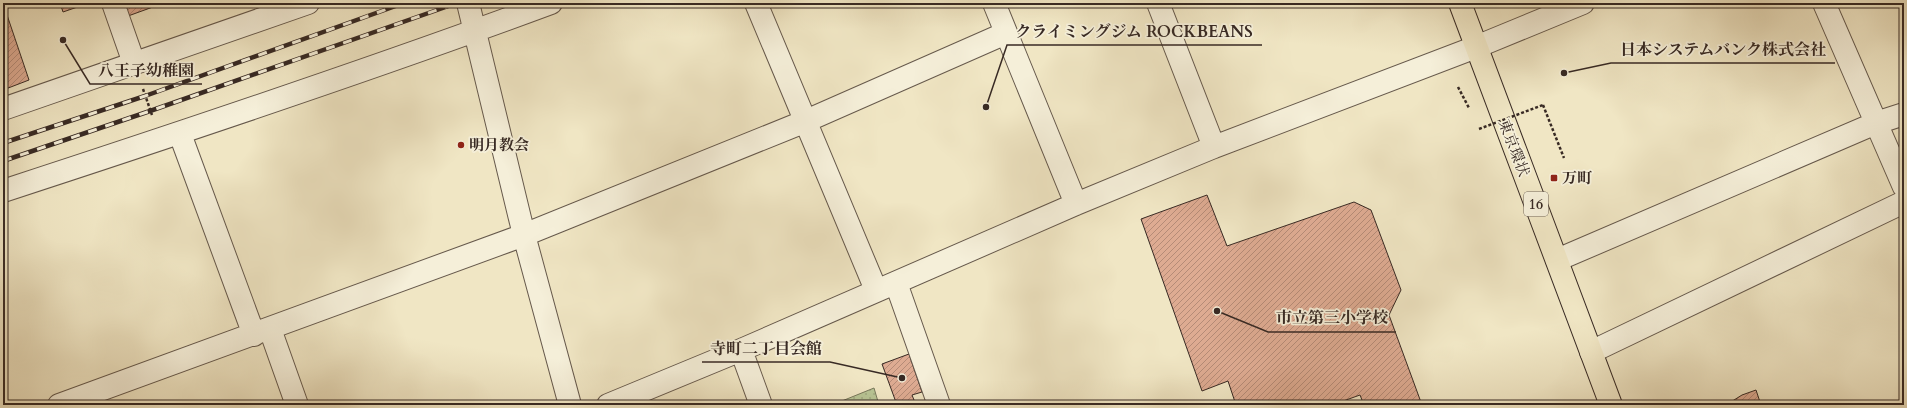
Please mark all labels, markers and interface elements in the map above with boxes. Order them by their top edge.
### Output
callout: クライミングジム ROCKBEANS [1007,17,1262,45]
text: クライミングジム ROCKBEANS [1015,21,1253,43]
callout: 日本システムバンク株式会社 [1611,35,1835,63]
text: 日本システムバンク株式会社 [1620,39,1826,61]
callout: 八王子幼稚園 [90,56,202,84]
text: 八王子幼稚園 [98,60,194,82]
street label: 東京環状 [1494,116,1534,180]
place label: 明月教会 [469,135,529,155]
marker: 明月教会 [456,140,466,150]
place label: 万町 [1562,168,1592,188]
marker: 万町 [1549,173,1559,183]
road number: 16 [1524,192,1548,216]
callout: 市立第三小学校 [1268,304,1396,332]
text: 市立第三小学校 [1276,307,1389,329]
callout: 寺町二丁目会館 [702,334,830,362]
text: 寺町二丁目会館 [710,338,822,360]

